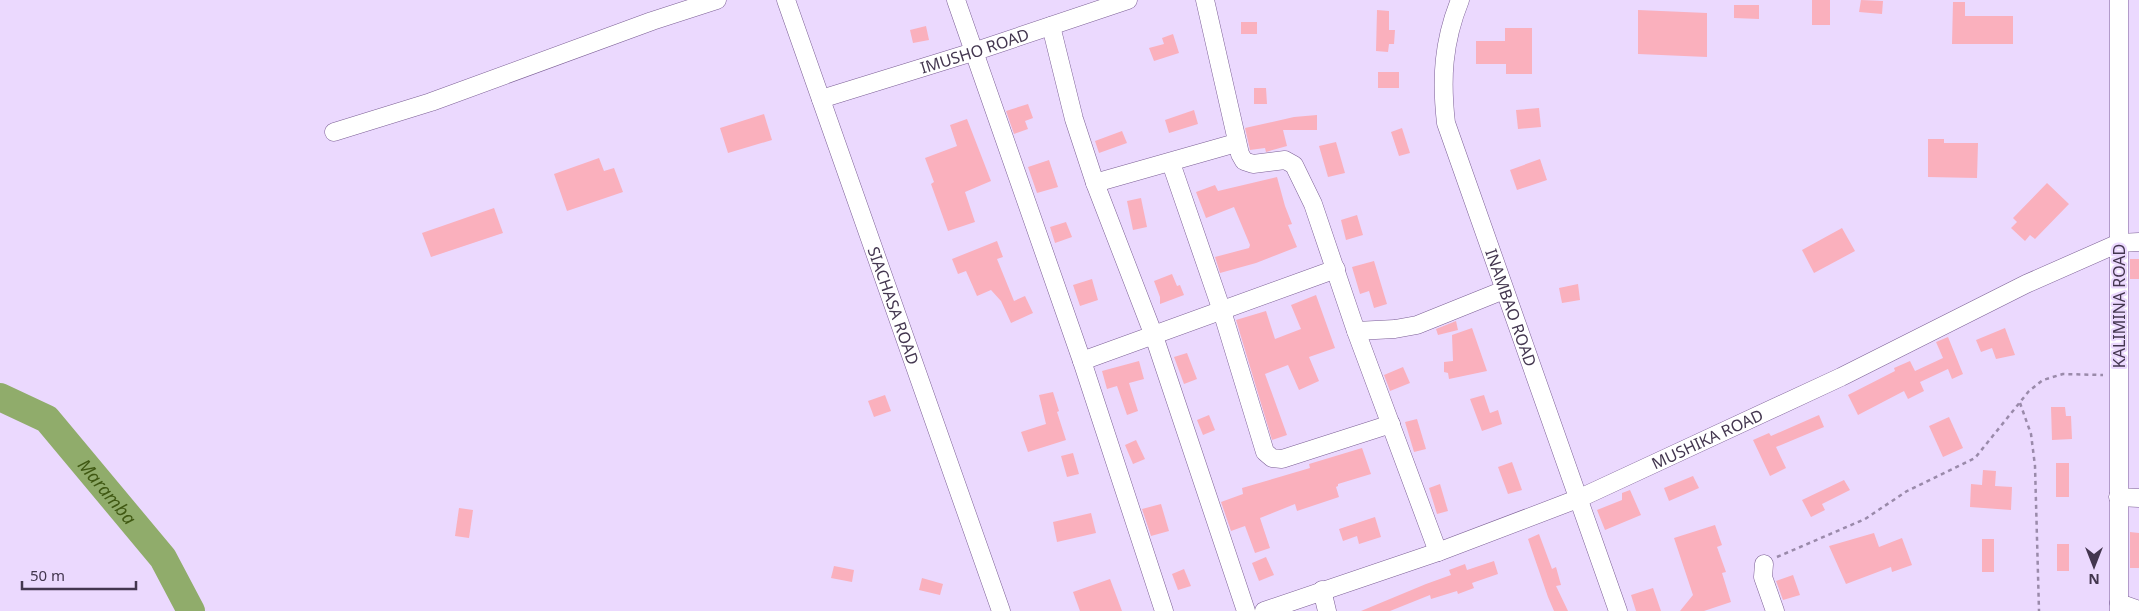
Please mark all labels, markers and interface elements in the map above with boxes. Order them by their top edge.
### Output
street label: IMUSHO ROAD [918,23,1032,79]
street label: SIACHASA ROAD [863,244,924,368]
street label: KALIMINA ROAD [2108,244,2130,368]
street label: INAMBAO ROAD [1480,246,1542,370]
street label: MUSHIKA ROAD [1648,404,1767,474]
water label: Maramba [73,453,142,529]
north arrow [2069,541,2119,591]
scale bar [22,558,136,590]
text: 50 m [30,565,65,585]
text: N [2088,570,2100,589]

